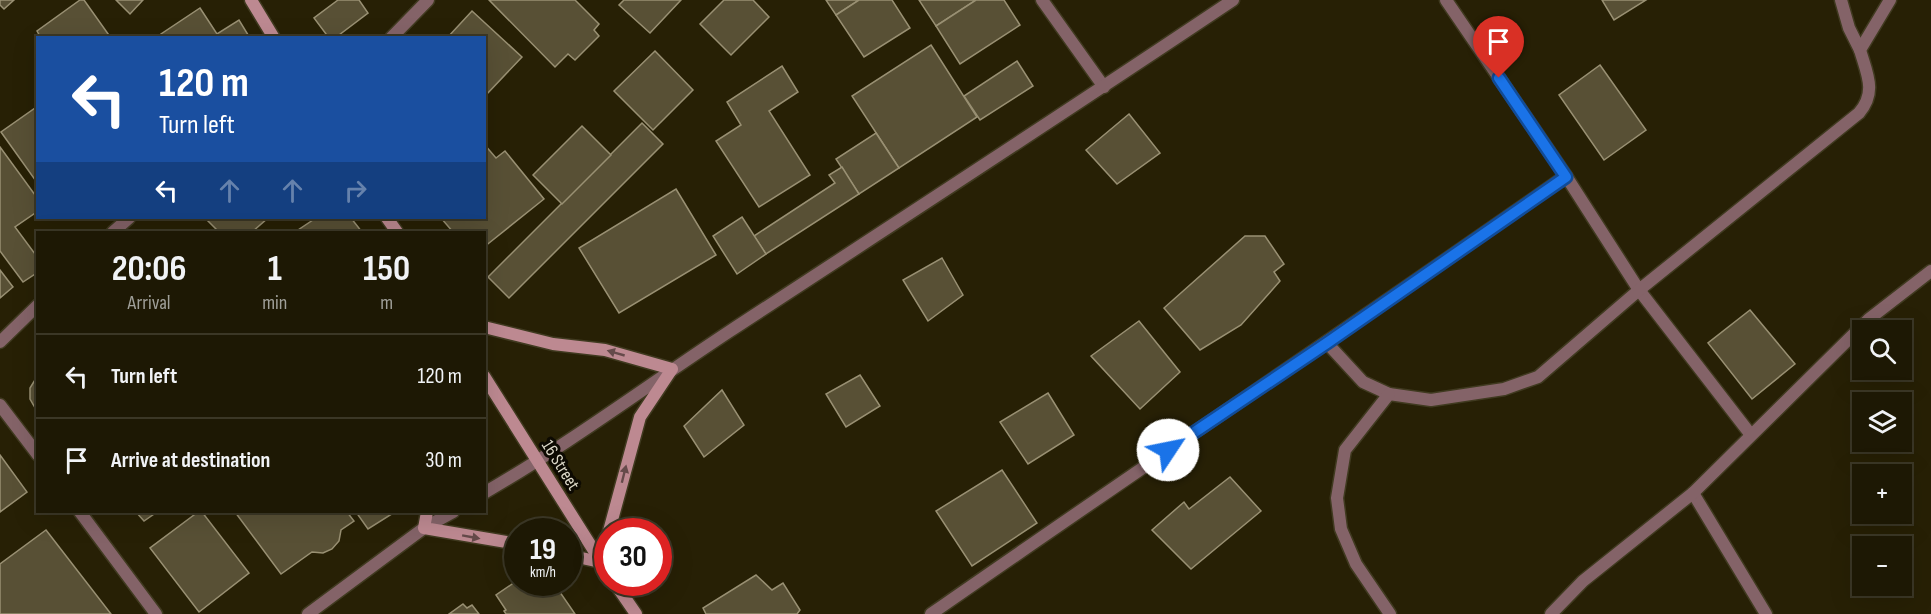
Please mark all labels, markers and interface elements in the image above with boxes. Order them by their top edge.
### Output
pin [1473,16,1524,78]
icon: arrive [1482,25,1515,58]
text: 120 m [159,58,249,109]
icon: left [60,60,138,138]
text: Turn left [159,109,235,141]
icon: left [150,174,183,207]
icon: ahead [213,174,246,207]
icon: ahead [276,174,309,207]
icon: right [339,174,372,207]
text: 20:06 [112,248,186,291]
text: 1 [268,248,282,291]
text: 150 [363,248,410,291]
text: Arrival [128,291,171,315]
text: min [262,291,287,315]
text: m [380,291,393,315]
map controls [1852,320,1912,596]
button: search [1852,320,1912,380]
one-way arrow [607,348,625,357]
icon: left [60,360,93,393]
text: Turn left [111,363,177,390]
text: 120 m [418,363,462,390]
button: layers [1852,392,1912,452]
position arrow [1136,418,1200,482]
street label: 16 Street [537,436,584,495]
icon: arrive [60,444,93,477]
text: Arrive at destination [111,447,270,474]
text: 30 m [425,447,462,474]
button: + [1852,464,1912,524]
one-way arrow [620,465,629,484]
speed limit sign: 30 [594,518,672,596]
text: 19 [530,532,556,568]
one-way arrow [461,533,480,542]
button: − [1852,536,1912,596]
text: km/h [530,563,556,582]

